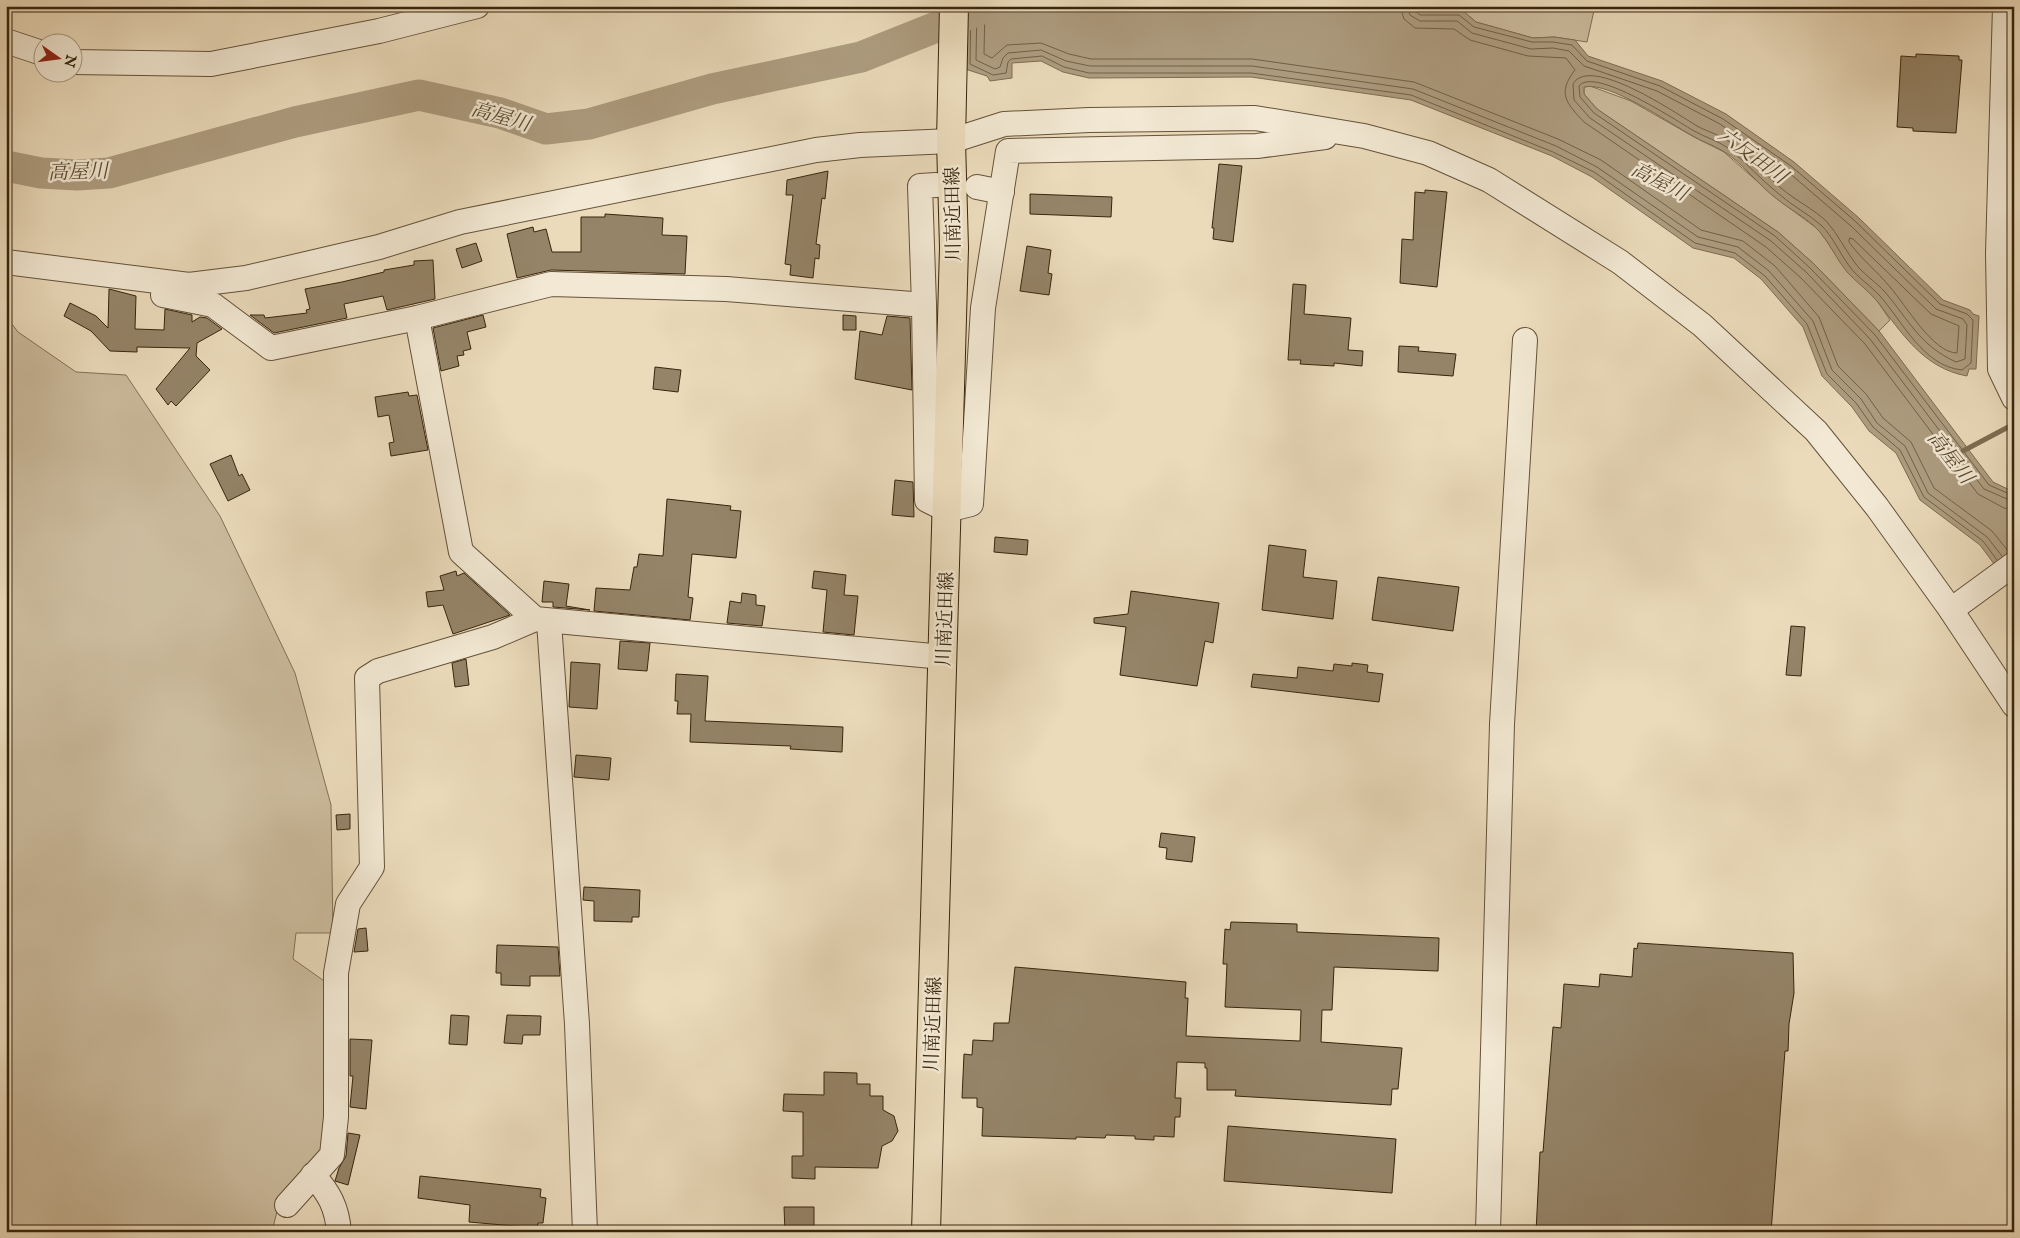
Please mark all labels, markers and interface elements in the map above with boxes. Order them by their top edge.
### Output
north arrow [32,32,82,82]
text: N [59,52,80,69]
water label: 高屋川 [468,97,535,138]
water label: 六反田川 [1712,123,1793,191]
water label: 高屋川 [1627,158,1694,208]
water label: 高屋川 [48,159,110,186]
street label: 川南近田線 [941,166,967,262]
water label: 高屋川 [1921,427,1979,491]
street label: 川南近田線 [932,571,960,667]
street label: 川南近田線 [920,976,948,1072]

